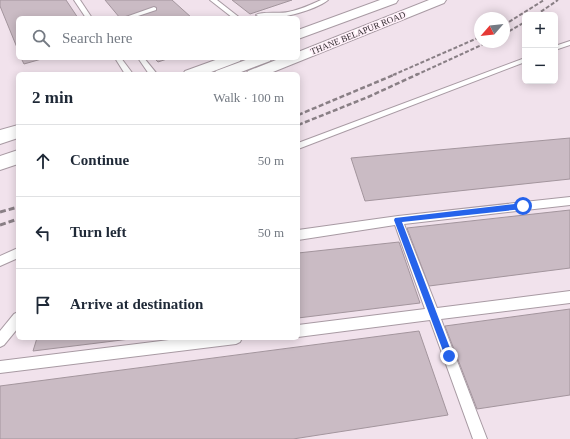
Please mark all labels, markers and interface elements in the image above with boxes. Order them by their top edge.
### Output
street label: THANE BELAPUR ROAD [309,9,407,57]
north arrow [474,12,510,48]
map controls [522,12,558,84]
button: + [522,12,558,48]
search box [16,16,300,60]
icon: search [30,27,52,49]
text: Search here [62,30,132,46]
button: − [522,48,558,84]
text: 2 min [32,88,73,107]
text: Walk · 100 m [213,90,284,105]
icon: ahead [32,150,54,172]
text: Continue [70,152,129,168]
text: 50 m [258,153,284,168]
route start [514,197,532,215]
icon: left [32,222,54,244]
text: Turn left [70,224,127,240]
text: 50 m [258,225,284,240]
icon: arrive [32,294,54,316]
text: Arrive at destination [70,296,203,312]
route end [440,347,458,365]

